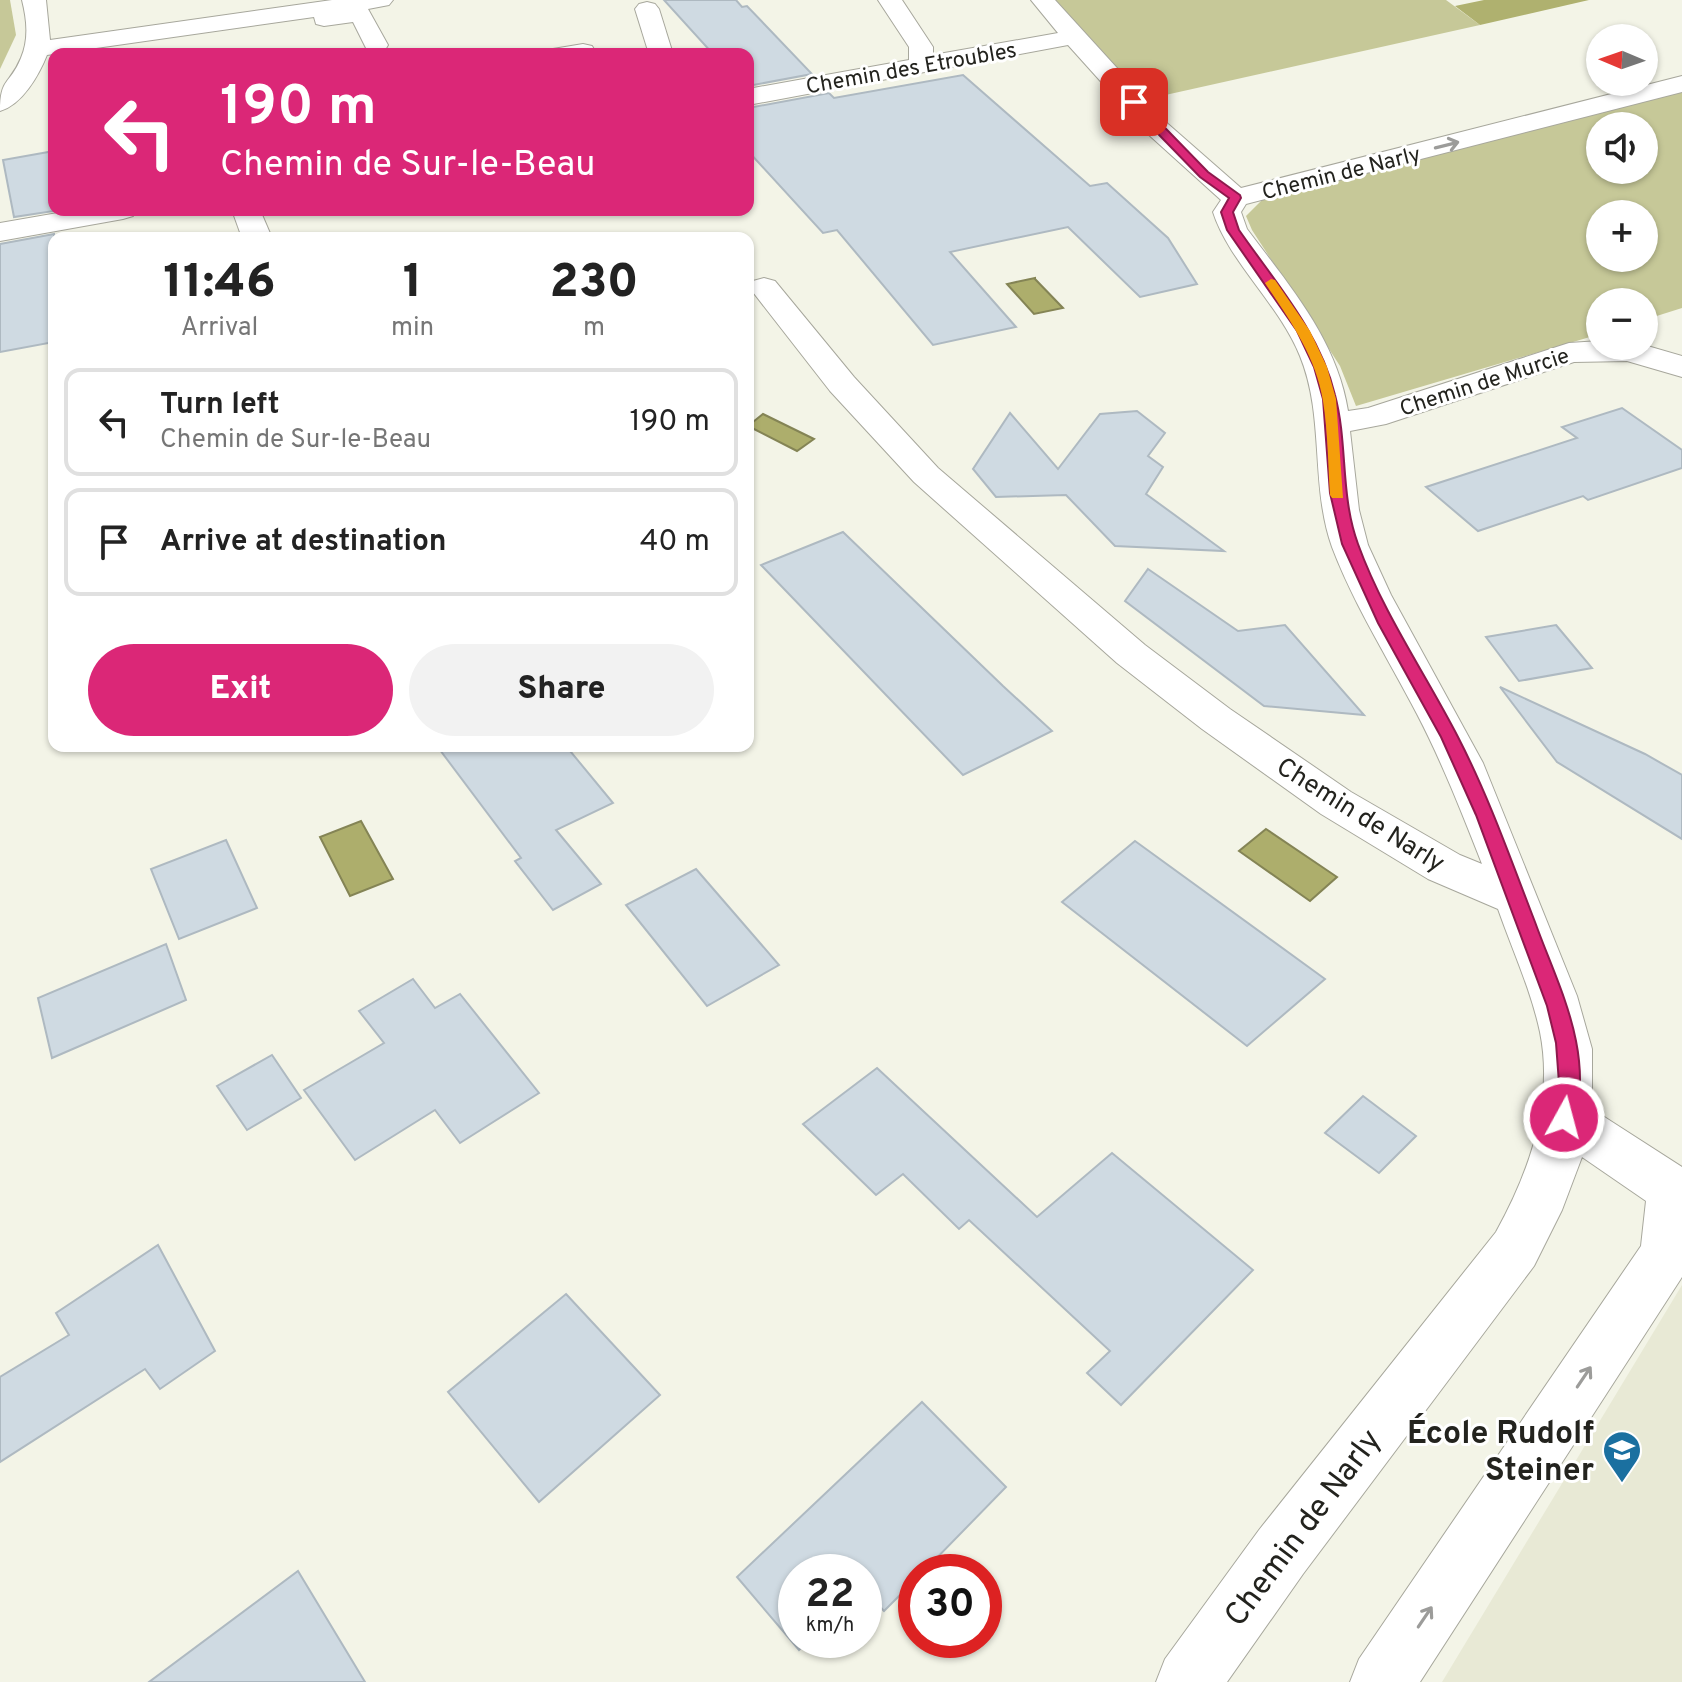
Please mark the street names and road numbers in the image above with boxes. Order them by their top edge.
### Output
street label: Chemin des Etroubles [804,38,1019,101]
street label: Chemin de Narly [1259,142,1424,207]
street label: Chemin de Murcie [1397,343,1573,424]
street label: Chemin de Narly [1269,751,1450,881]
street label: Chemin de Narly [1217,1422,1392,1635]

